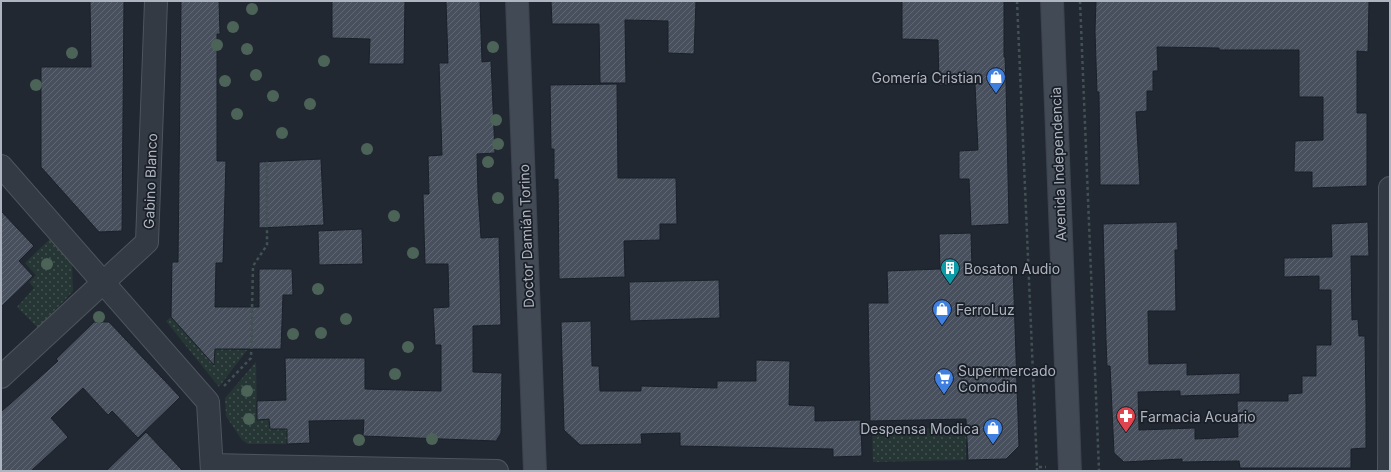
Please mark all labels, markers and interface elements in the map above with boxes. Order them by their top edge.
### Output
shop icon: Gomería Cristian [985,66,1007,94]
place label: Gomería Cristian [871,69,982,86]
street label: Avenida Independencia [1047,86,1069,242]
street label: Gabino Blanco [140,133,160,229]
street label: Doctor Damián Torino [515,164,537,308]
building icon: Bosaton Audio [939,257,961,285]
place label: Bosaton Audio [964,260,1060,277]
shop icon: FerroLuz [931,298,953,326]
place label: FerroLuz [956,301,1015,318]
place label: Supermercado Comodin [958,362,1056,395]
supermarket icon: Supermercado Comodin [933,367,955,395]
pharmacy icon: Farmacia Acuario [1115,405,1137,433]
place label: Farmacia Acuario [1140,408,1256,425]
shop icon: Despensa Modica [982,417,1004,445]
place label: Despensa Modica [860,420,979,437]

